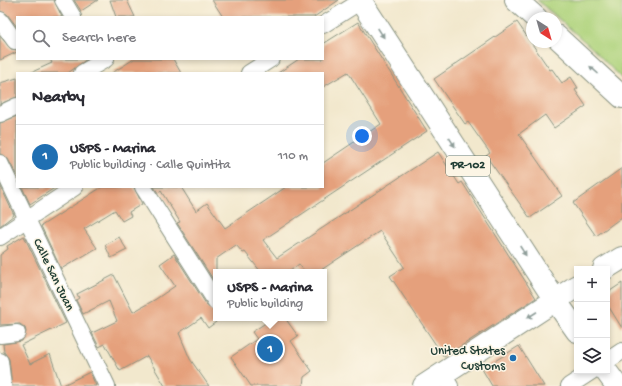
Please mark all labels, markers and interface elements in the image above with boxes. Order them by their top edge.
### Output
north arrow [526,12,562,48]
search box [16,16,324,60]
icon: search [30,27,52,49]
one-way arrow [378,27,385,39]
text: Search here [62,29,136,47]
one-way arrow [589,66,599,75]
text: Nearby [32,88,85,108]
your location [352,126,372,146]
one-way arrow [448,137,456,147]
text: USPS - Marina [70,140,155,158]
text: 1 [42,149,48,164]
text: 110 m [278,149,308,164]
road number: PR-102 [446,156,490,176]
text: Public building · Calle Quintita [70,158,230,173]
street label: Calle San Juan [29,236,77,314]
one-way arrow [519,246,527,256]
map controls [574,266,610,374]
button: + [574,266,610,302]
popup [213,269,327,321]
text: USPS - Marina [227,279,313,297]
text: Public building [227,297,303,312]
button: − [574,302,610,338]
one-way arrow [527,311,538,319]
pin: 1 [257,334,283,364]
button: layers [574,338,610,374]
place label: United States Customs [430,344,506,374]
marker: United States Customs [508,353,518,363]

